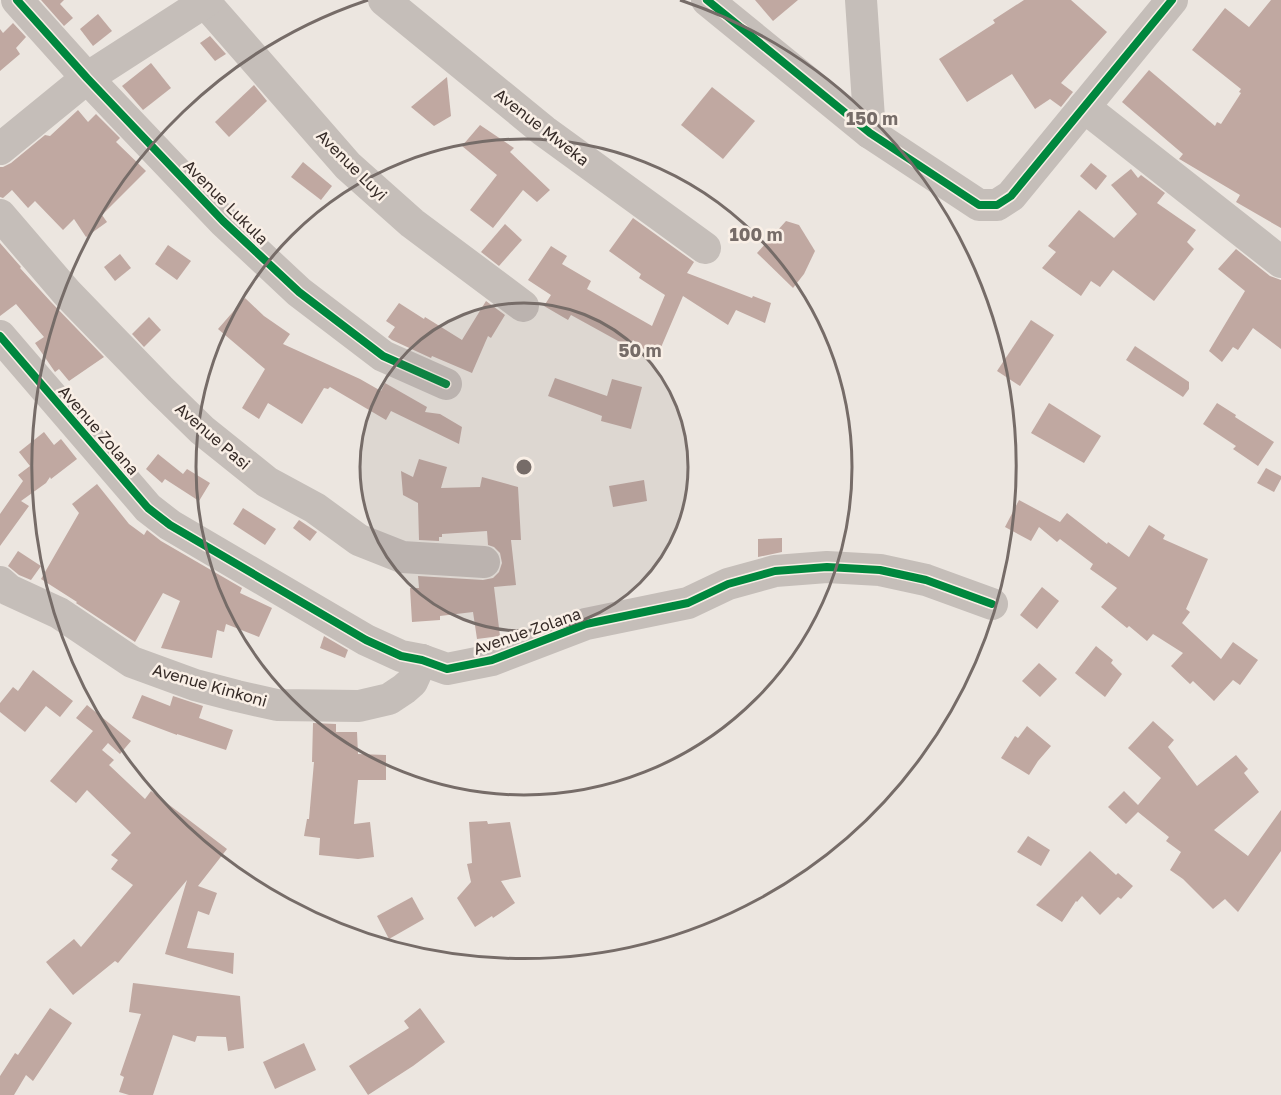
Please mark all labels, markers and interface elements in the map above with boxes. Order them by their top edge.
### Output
street label: Avenue Mweka [491,84,593,170]
text: 150 m [846,107,898,129]
street label: Avenue Luyi [312,125,392,205]
street label: Avenue Lukula [179,155,273,249]
text: 100 m [730,223,782,245]
text: 50 m [619,339,661,361]
street label: Avenue Zolana [55,381,143,479]
street label: Avenue Pasi [171,398,255,474]
centre of rings [514,457,534,477]
street label: Avenue Zolana [471,603,583,659]
street label: Avenue Kinkoni [150,659,270,711]

